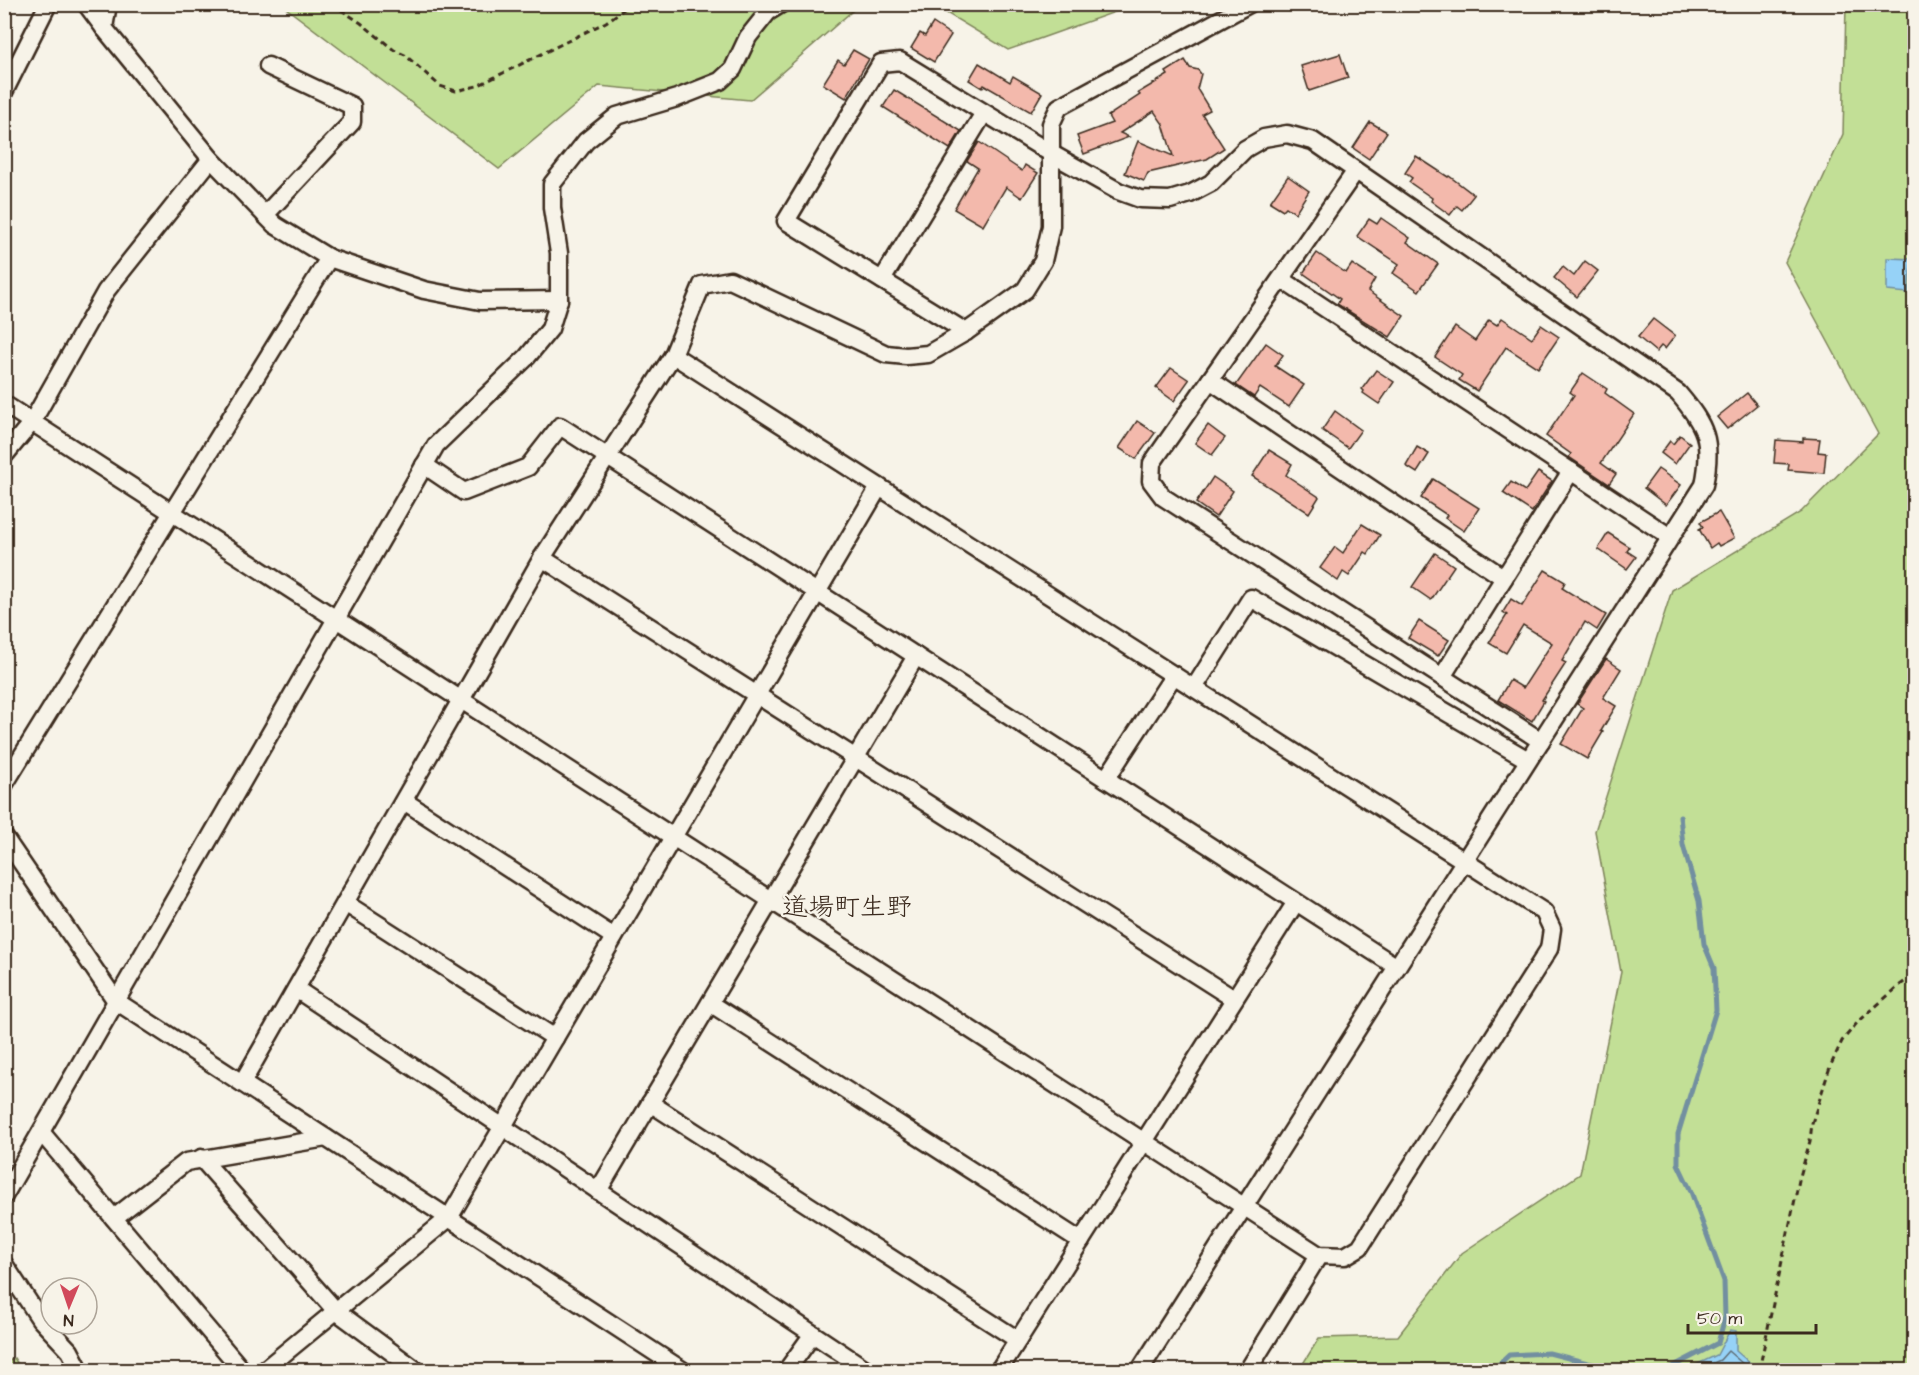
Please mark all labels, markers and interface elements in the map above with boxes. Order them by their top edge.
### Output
district label: 道場町生野 [782,889,912,925]
north arrow [39,1276,99,1336]
scale bar [1688,1297,1816,1335]
text: 50 m [1697,1306,1742,1331]
text: N [63,1309,74,1331]

